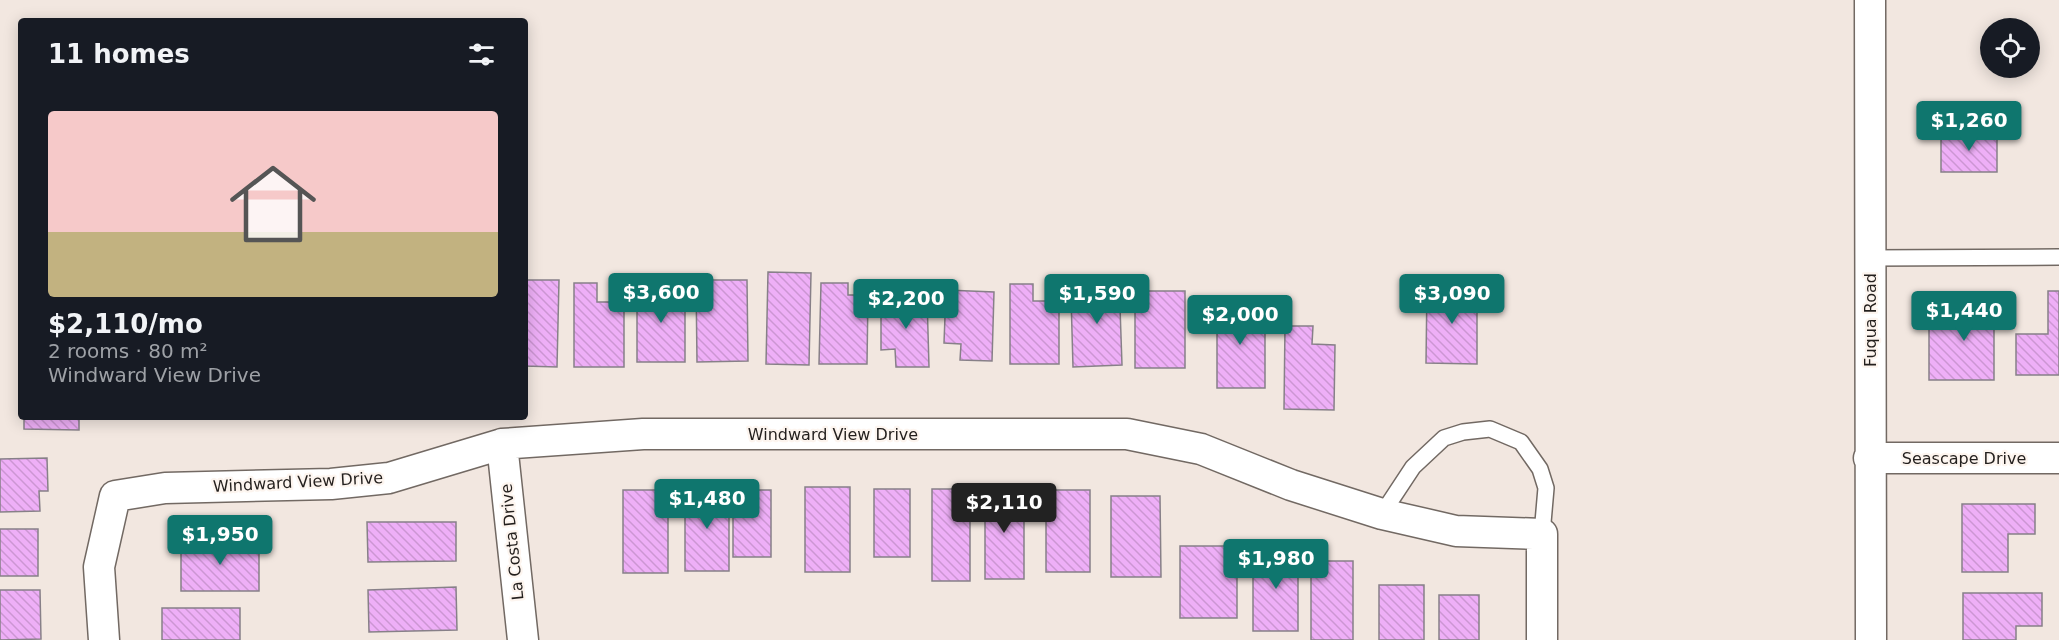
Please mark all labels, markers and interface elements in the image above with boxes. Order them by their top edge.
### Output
map controls [1980,18,2040,78]
button: locate [1980,18,2040,78]
icon: filters [465,38,498,71]
text: 11 homes [48,39,190,69]
pin: $1,260 [1920,101,2018,152]
text: $1,260 [1930,108,2008,132]
icon: home [219,150,327,258]
pin: $3,600 [612,273,710,324]
street label: Fuqua Road [1861,273,1880,367]
pin: $1,590 [1048,274,1146,325]
pin: $3,090 [1403,274,1501,325]
pin: $2,200 [857,279,955,330]
text: $3,600 [622,280,700,304]
text: $1,590 [1058,281,1136,305]
text: $3,090 [1413,281,1491,305]
text: $2,200 [867,286,945,310]
pin: $1,440 [1915,291,2013,342]
pin: $2,000 [1191,295,1289,346]
text: $1,440 [1925,298,2003,322]
text: $2,000 [1201,302,1279,326]
text: $2,110/mo [48,309,203,339]
text: 2 rooms · 80 m² [48,339,208,363]
text: Windward View Drive [48,363,261,387]
street label: Windward View Drive [748,425,918,444]
street label: Seascape Drive [1902,449,2026,468]
street label: Windward View Drive [212,468,384,496]
pin: $1,480 [658,479,756,530]
street label: La Costa Drive [496,483,528,601]
pin: $2,110 [955,483,1053,534]
text: $1,480 [668,486,746,510]
text: $2,110 [965,490,1043,514]
pin: $1,950 [171,515,269,566]
text: $1,950 [181,522,259,546]
pin: $1,980 [1227,539,1325,590]
text: $1,980 [1237,546,1315,570]

